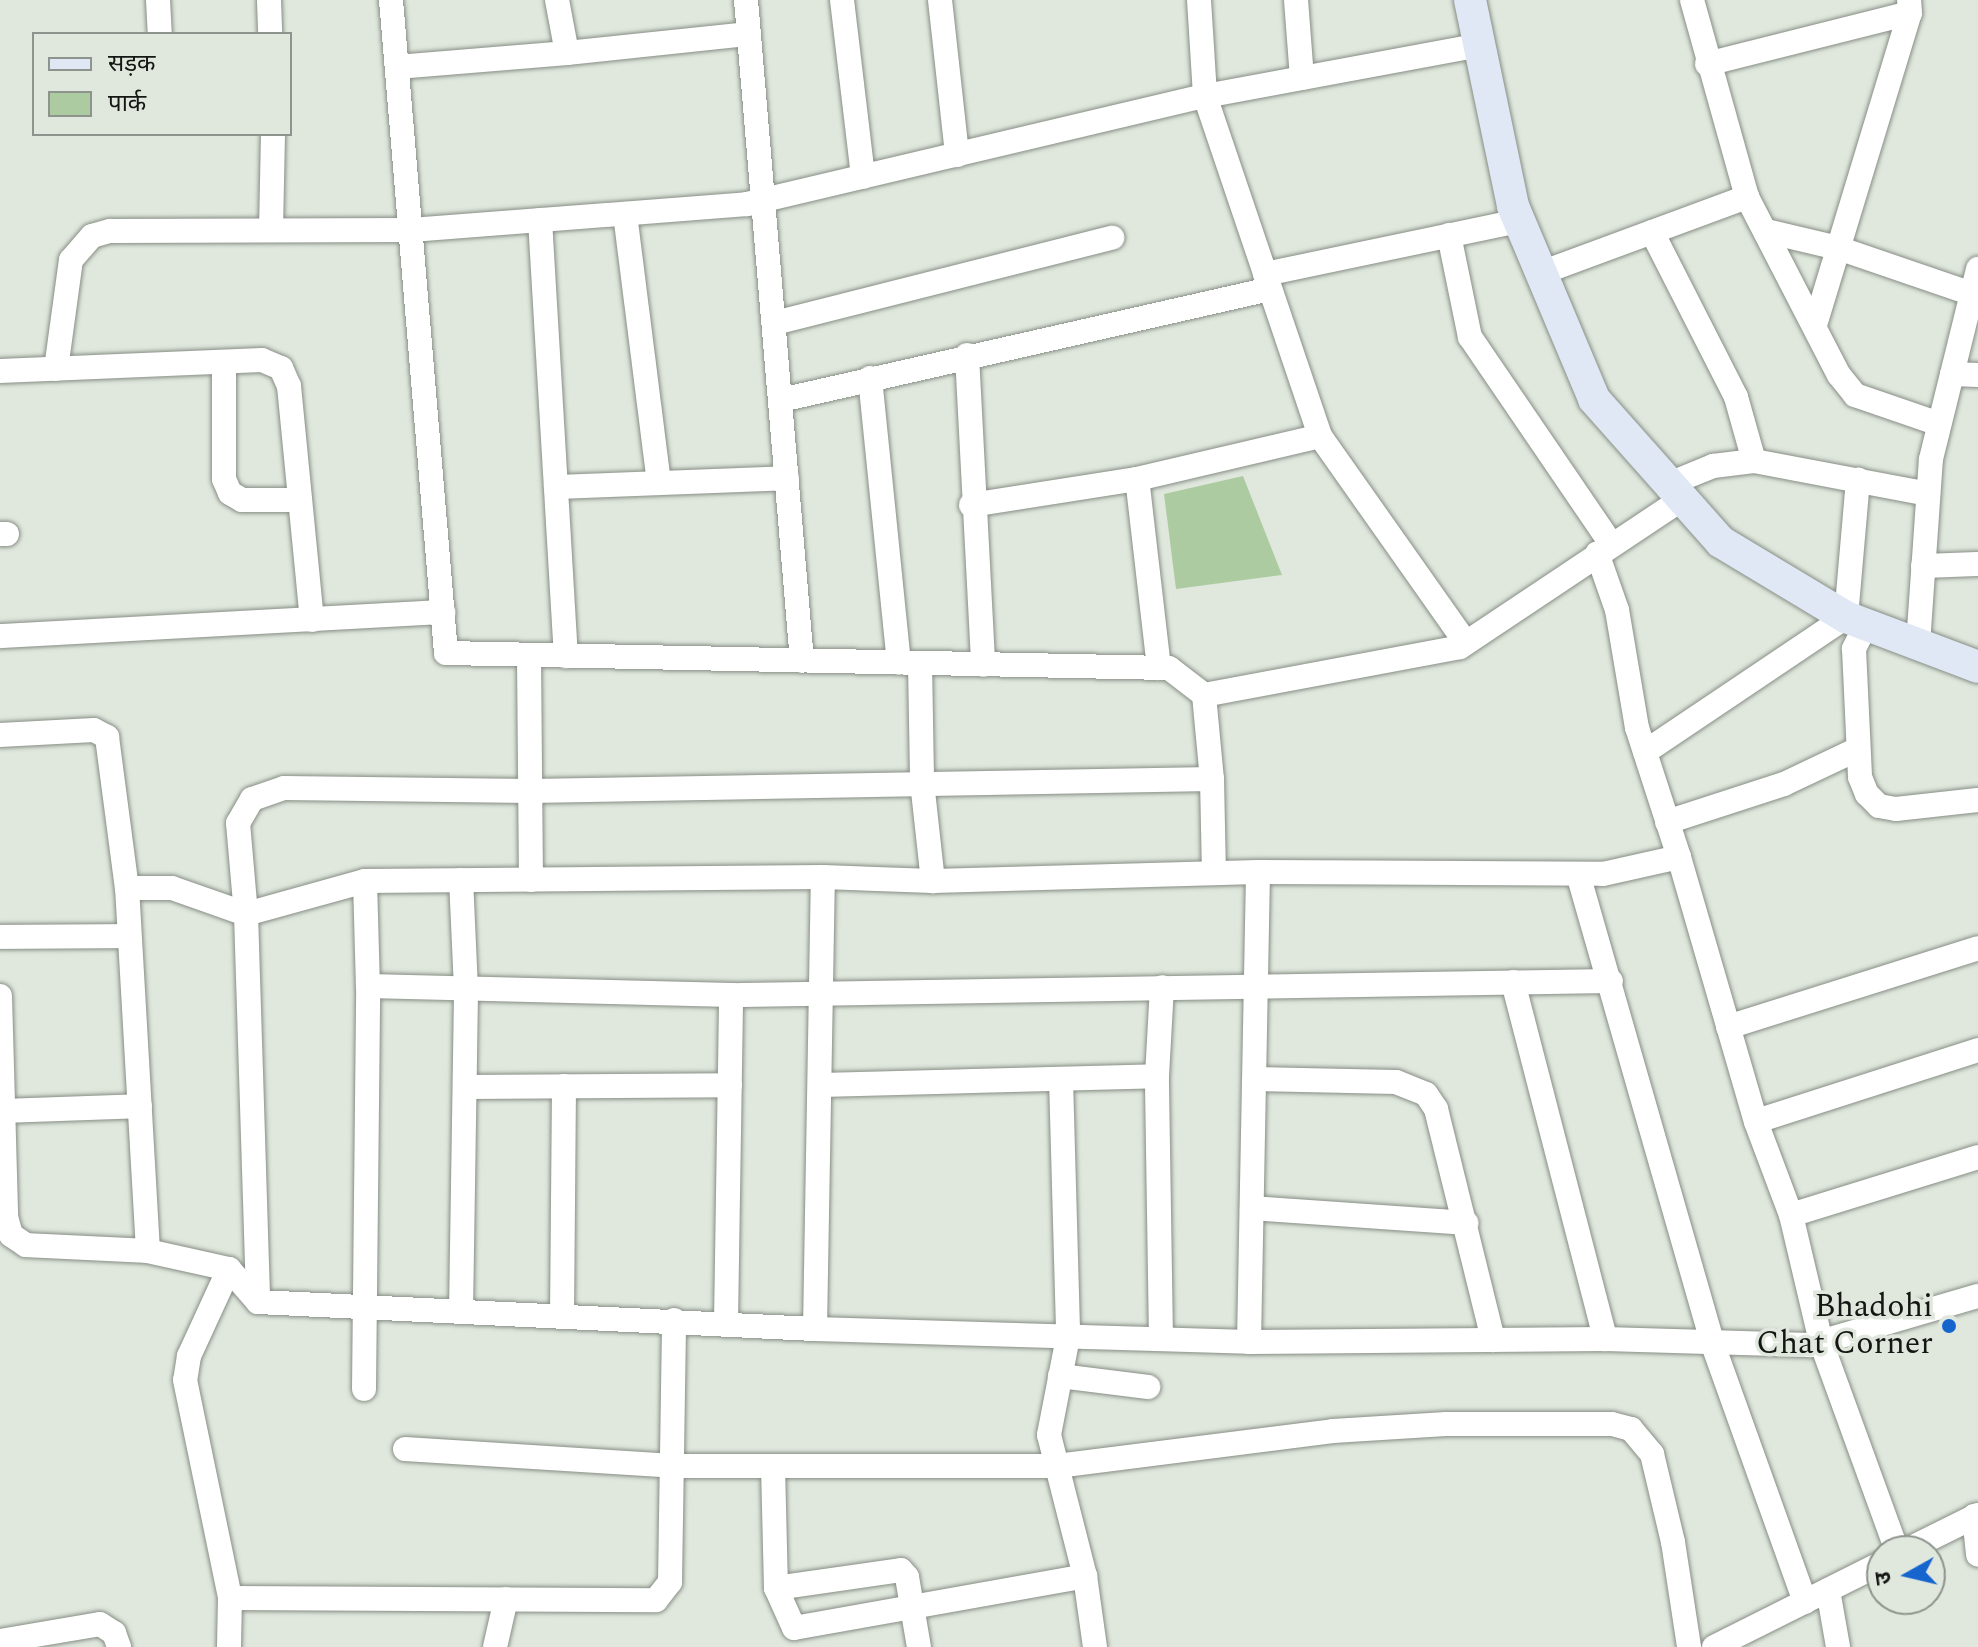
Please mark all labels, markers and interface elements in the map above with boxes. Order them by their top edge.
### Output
legend [32,32,292,136]
text: सड़क [108,46,156,82]
text: पार्क [108,86,146,122]
place label: Bhadohi Chat Corner [1756,1289,1933,1364]
marker: Bhadohi Chat Corner [1940,1317,1958,1335]
north arrow [1866,1535,1946,1615]
text: उ [1866,1569,1901,1587]

